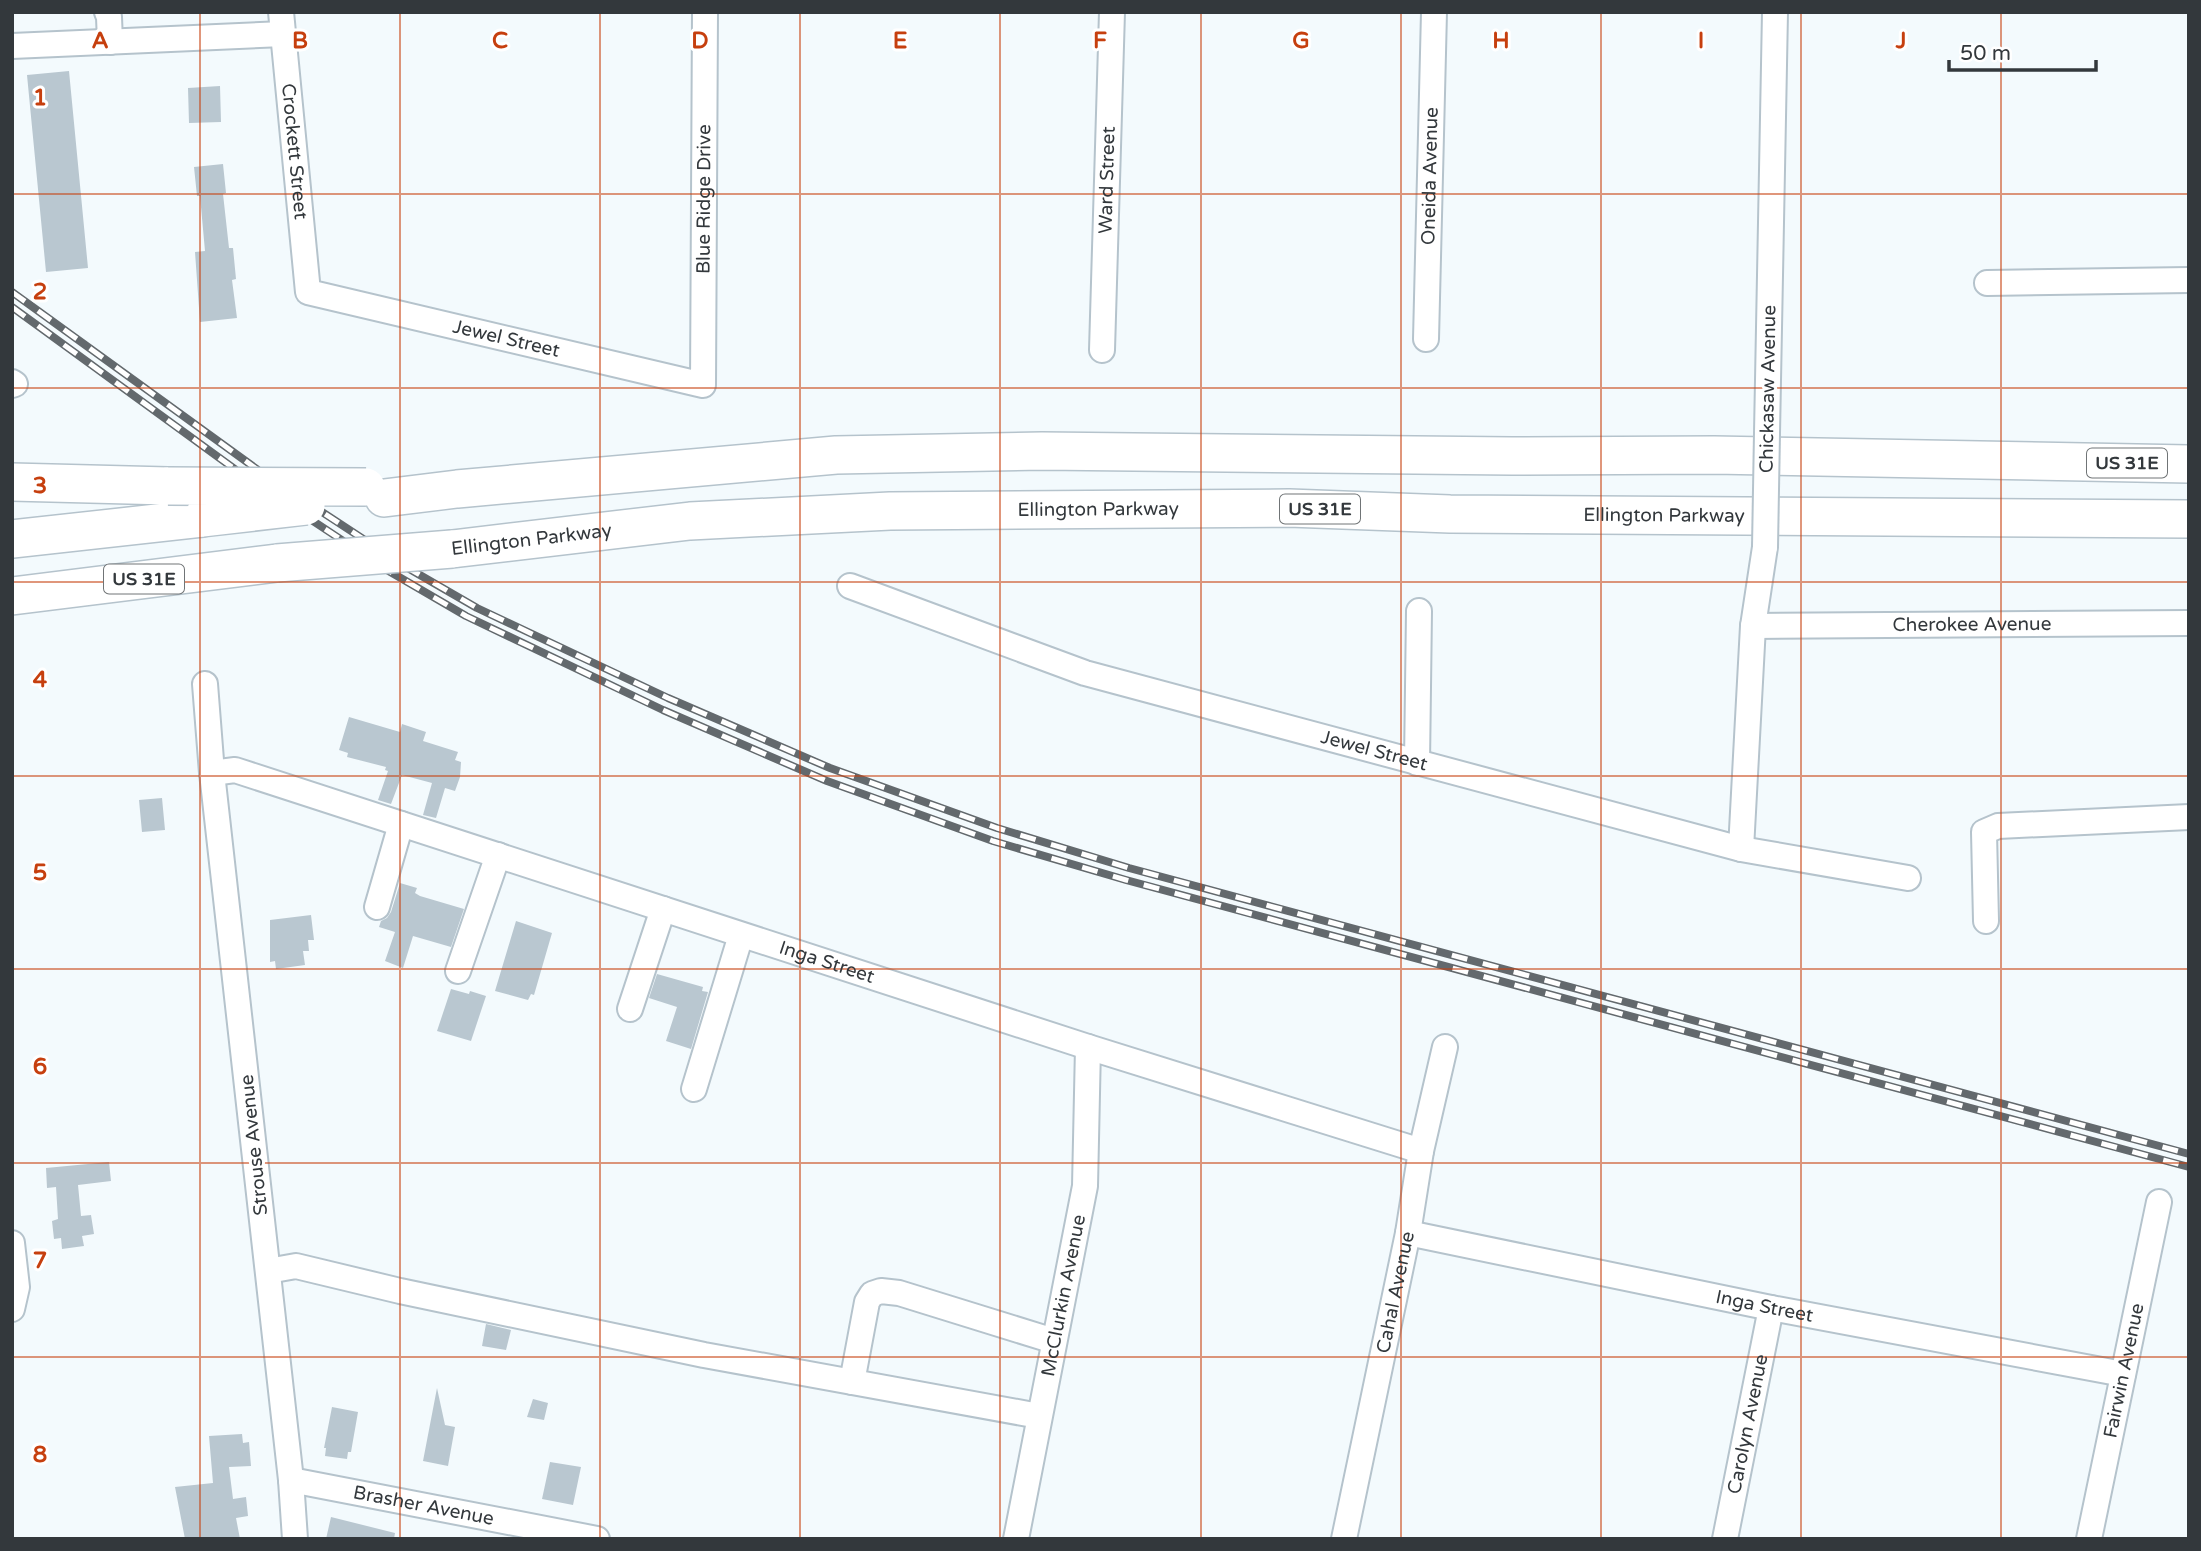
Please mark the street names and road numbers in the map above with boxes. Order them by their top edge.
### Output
street label: Crockett Street [277,82,312,220]
street label: Oneida Avenue [1417,107,1443,245]
street label: Blue Ridge Drive [693,124,715,274]
street label: Ward Street [1094,126,1120,234]
street label: Chickasaw Avenue [1756,305,1780,473]
street label: Jewel Street [451,315,562,362]
road number: US 31E [2087,448,2167,477]
road number: US 31E [1280,494,1360,524]
street label: Ellington Parkway [1017,498,1179,521]
street label: Ellington Parkway [1583,504,1745,527]
street label: Ellington Parkway [450,519,613,560]
road number: US 31E [104,564,184,594]
street label: Cherokee Avenue [1892,613,2051,636]
street label: Jewel Street [1319,726,1430,775]
street label: Inga Street [776,936,877,988]
street label: Strouse Avenue [236,1073,272,1217]
street label: McClurkin Avenue [1037,1213,1090,1378]
street label: Cahal Avenue [1372,1229,1419,1355]
street label: Inga Street [1714,1286,1815,1327]
street label: Fairwin Avenue [2099,1301,2149,1440]
street label: Carolyn Avenue [1723,1352,1773,1496]
street label: Brasher Avenue [351,1481,496,1530]

